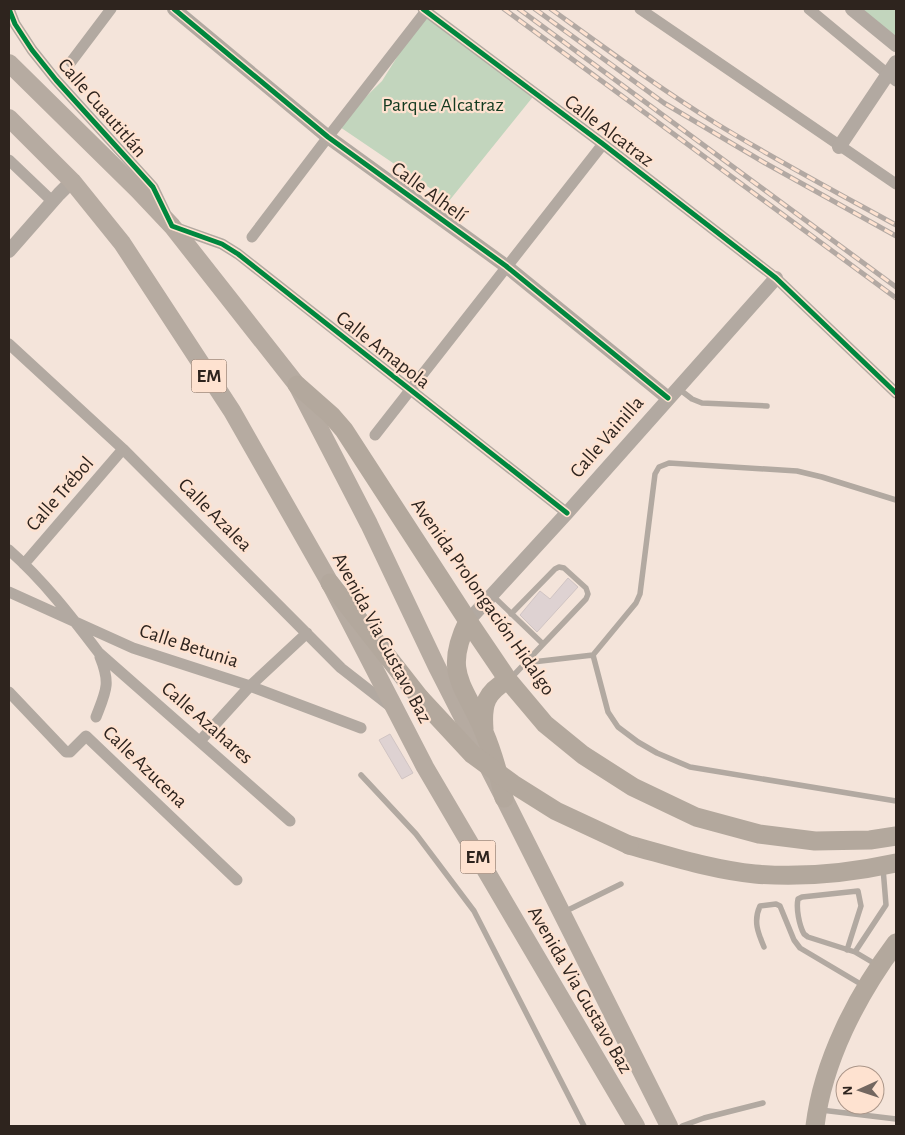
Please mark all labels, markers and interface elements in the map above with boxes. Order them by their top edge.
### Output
street label: Calle Cuautitlán [54,55,150,161]
street label: Calle Alcatraz [561,91,657,171]
park label: Parque Alcatraz [382,95,504,115]
street label: Calle Alhelí [388,158,471,226]
street label: Calle Amapola [332,307,434,393]
road number: EM [192,360,226,392]
street label: Calle Vainilla [566,392,648,482]
street label: Calle Trébol [23,453,97,535]
street label: Calle Azalea [175,475,255,555]
street label: Avenida Prolongación Hidalgo [407,495,559,699]
street label: Avenida Via Gustavo Baz [329,550,435,726]
street label: Calle Betunia [137,621,241,671]
street label: Calle Azahares [158,678,256,768]
street label: Calle Azucena [99,722,191,812]
road number: EM [460,840,496,874]
street label: Avenida Via Gustavo Baz [524,903,636,1077]
north arrow [835,1065,885,1115]
text: N [841,1085,855,1096]

